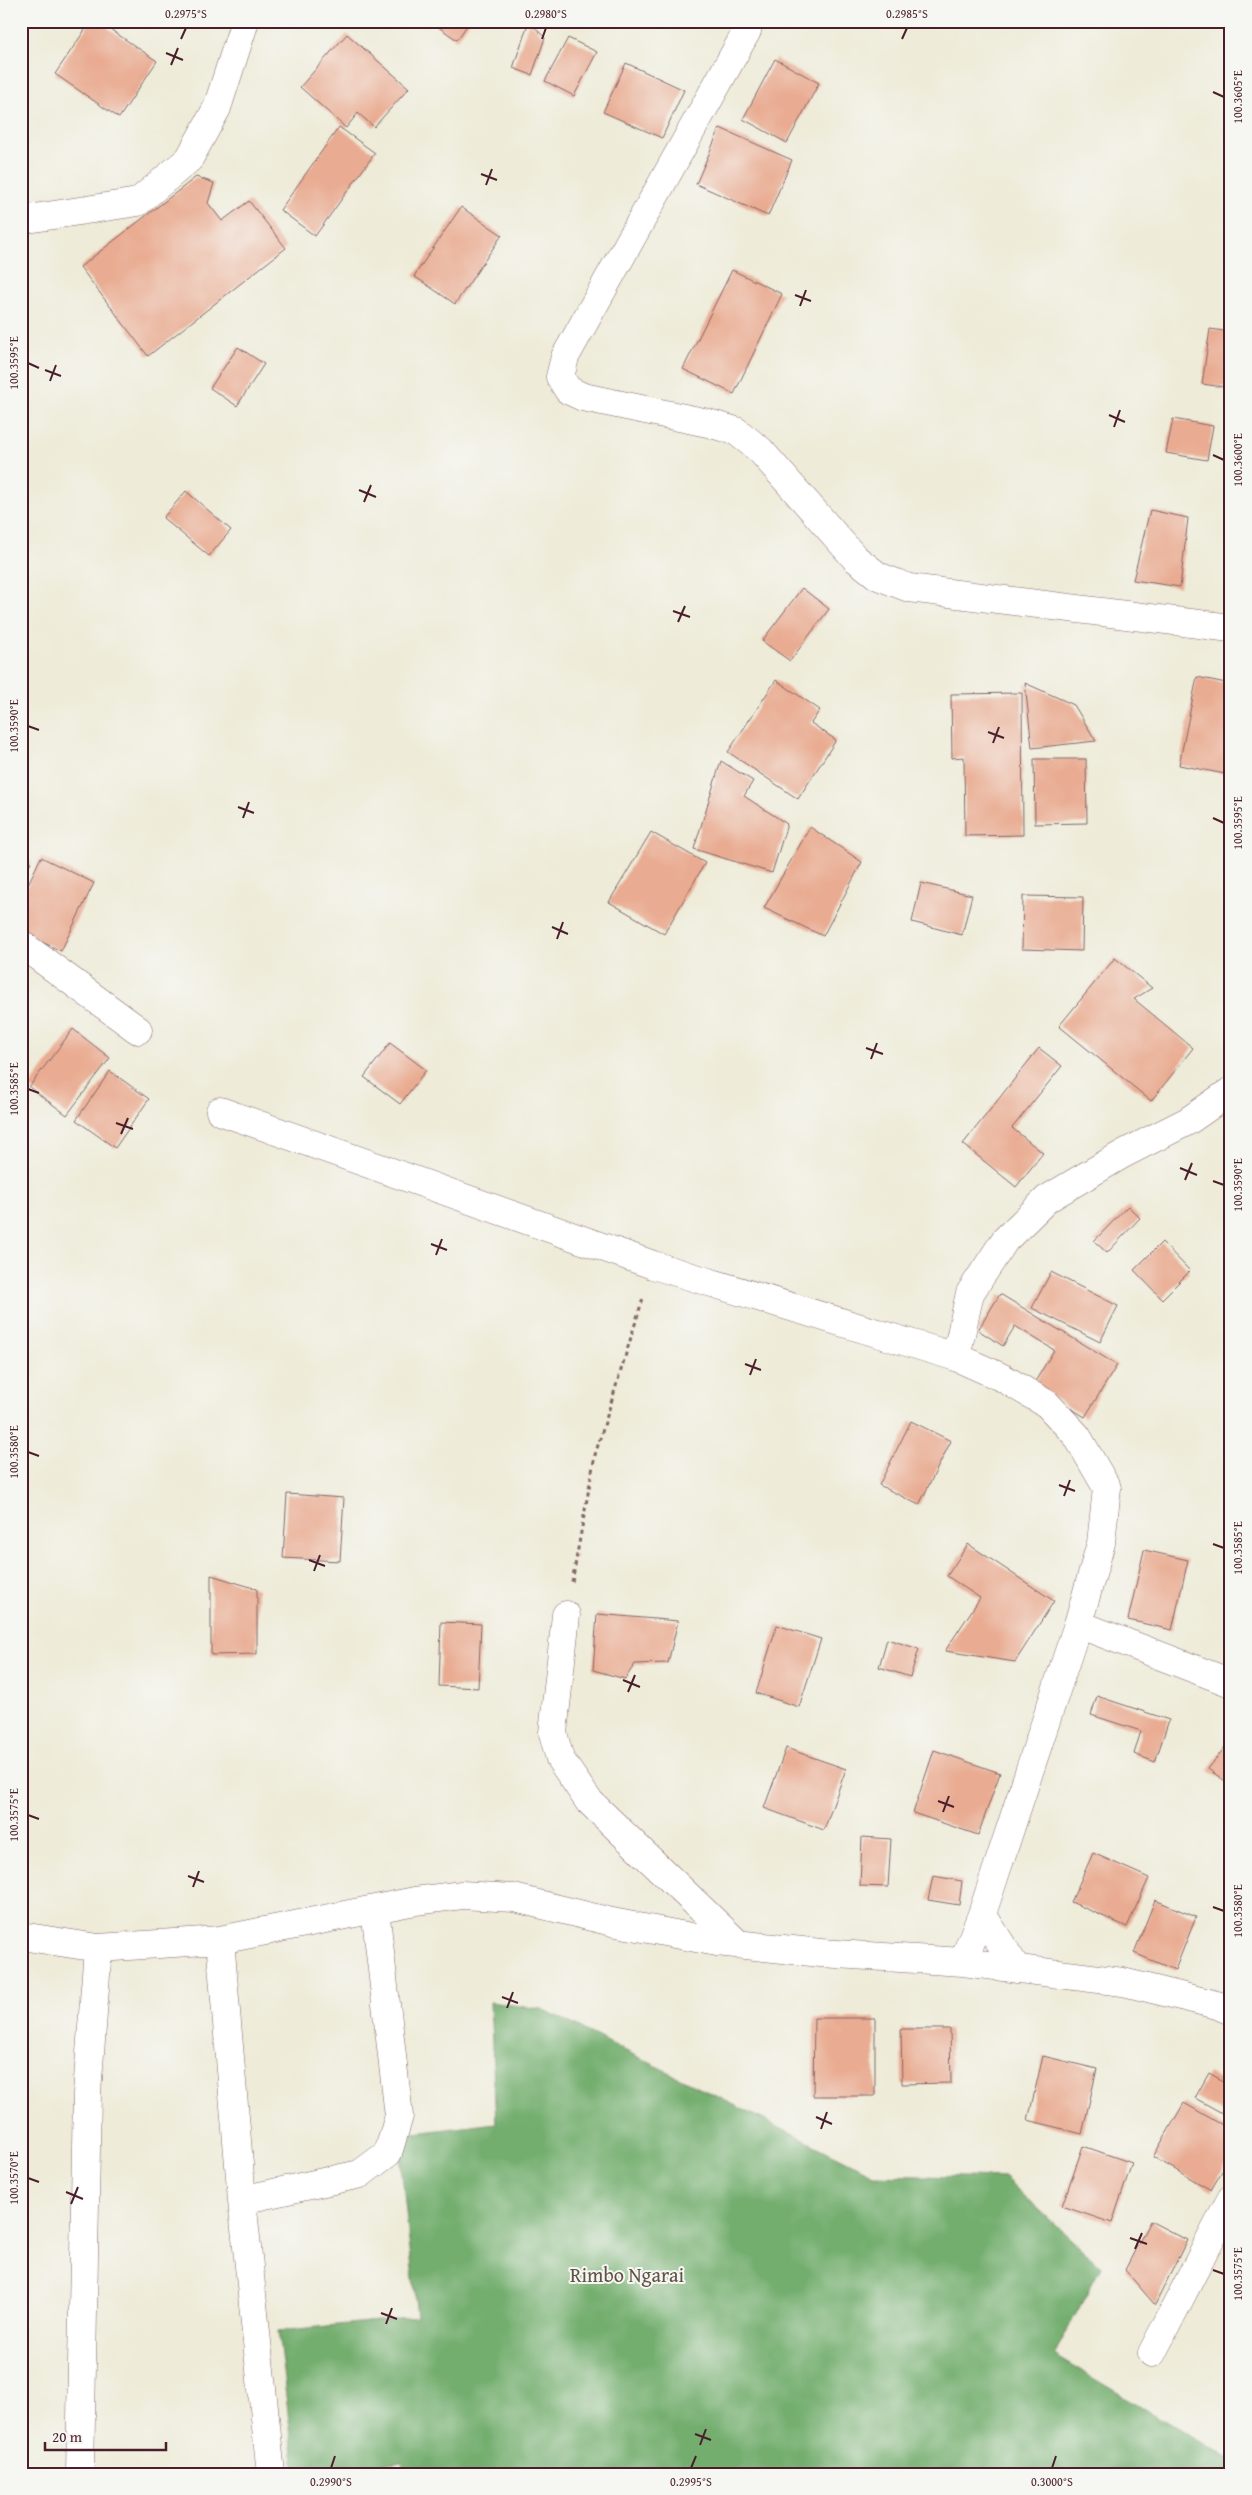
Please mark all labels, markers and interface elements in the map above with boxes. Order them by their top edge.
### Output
text: 0.2975°S [165,5,207,22]
text: 0.2980°S [525,5,567,22]
text: 0.2985°S [886,5,928,22]
text: 100.3605°E [1229,70,1246,124]
text: 100.3595°E [5,336,22,390]
text: 100.3600°E [1229,433,1246,487]
text: 100.3590°E [5,699,22,753]
text: 100.3595°E [1229,796,1246,850]
text: 100.3585°E [5,1062,22,1116]
text: 100.3590°E [1229,1158,1246,1212]
text: 100.3580°E [5,1425,22,1479]
text: 100.3585°E [1229,1521,1246,1575]
text: 100.3575°E [5,1788,22,1842]
text: 100.3580°E [1229,1884,1246,1938]
text: 100.3570°E [5,2151,22,2205]
text: 100.3575°E [1229,2247,1246,2301]
park label: Rimbo Ngarai [570,2260,684,2289]
scale bar [45,2420,166,2452]
text: 20 m [52,2426,83,2447]
text: 0.2990°S [310,2473,352,2490]
text: 0.2995°S [670,2473,712,2490]
text: 0.3000°S [1031,2473,1073,2490]

